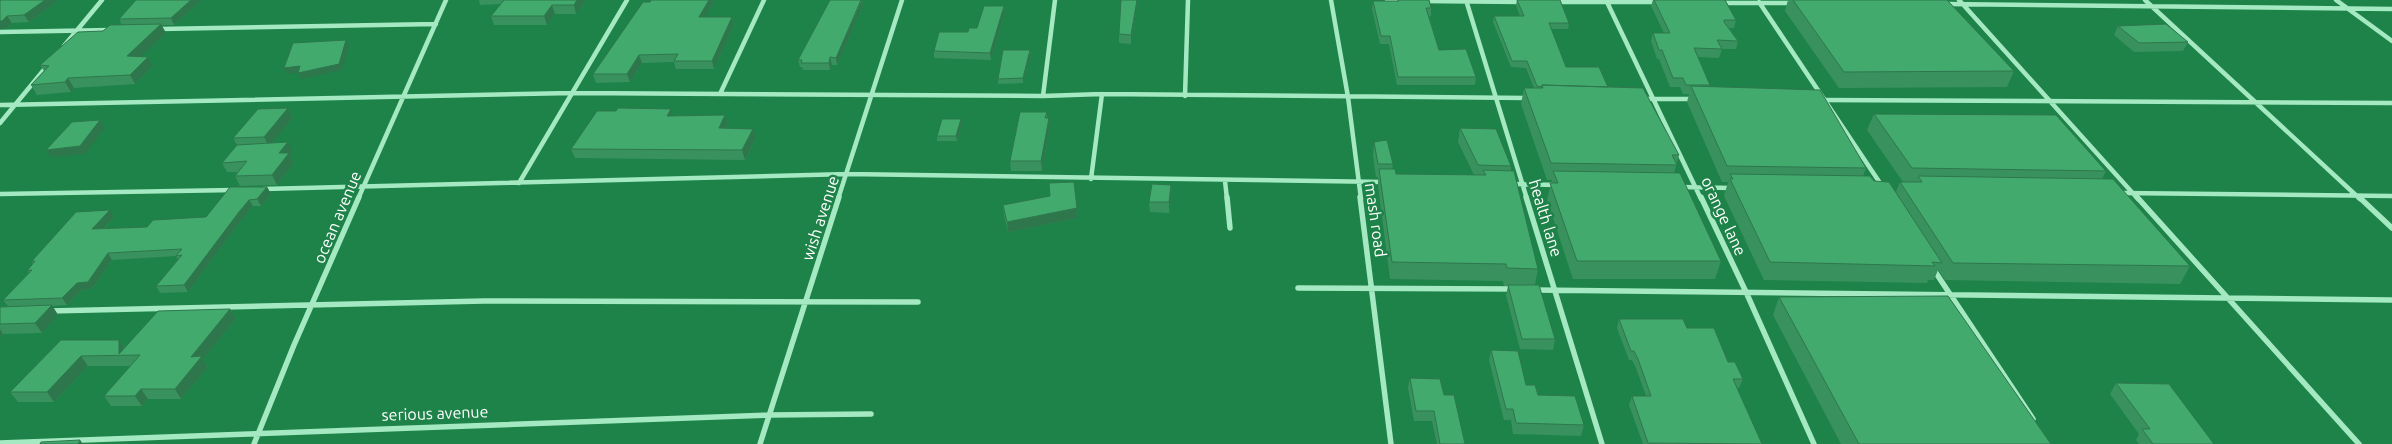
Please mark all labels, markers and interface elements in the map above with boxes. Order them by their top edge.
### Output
street label: ocean avenue [309,168,365,266]
street label: wish avenue [798,173,842,263]
street label: orange lane [1698,174,1750,258]
street label: health lane [1526,177,1566,259]
street label: mash road [1362,182,1390,258]
street label: serious avenue [381,402,489,424]

